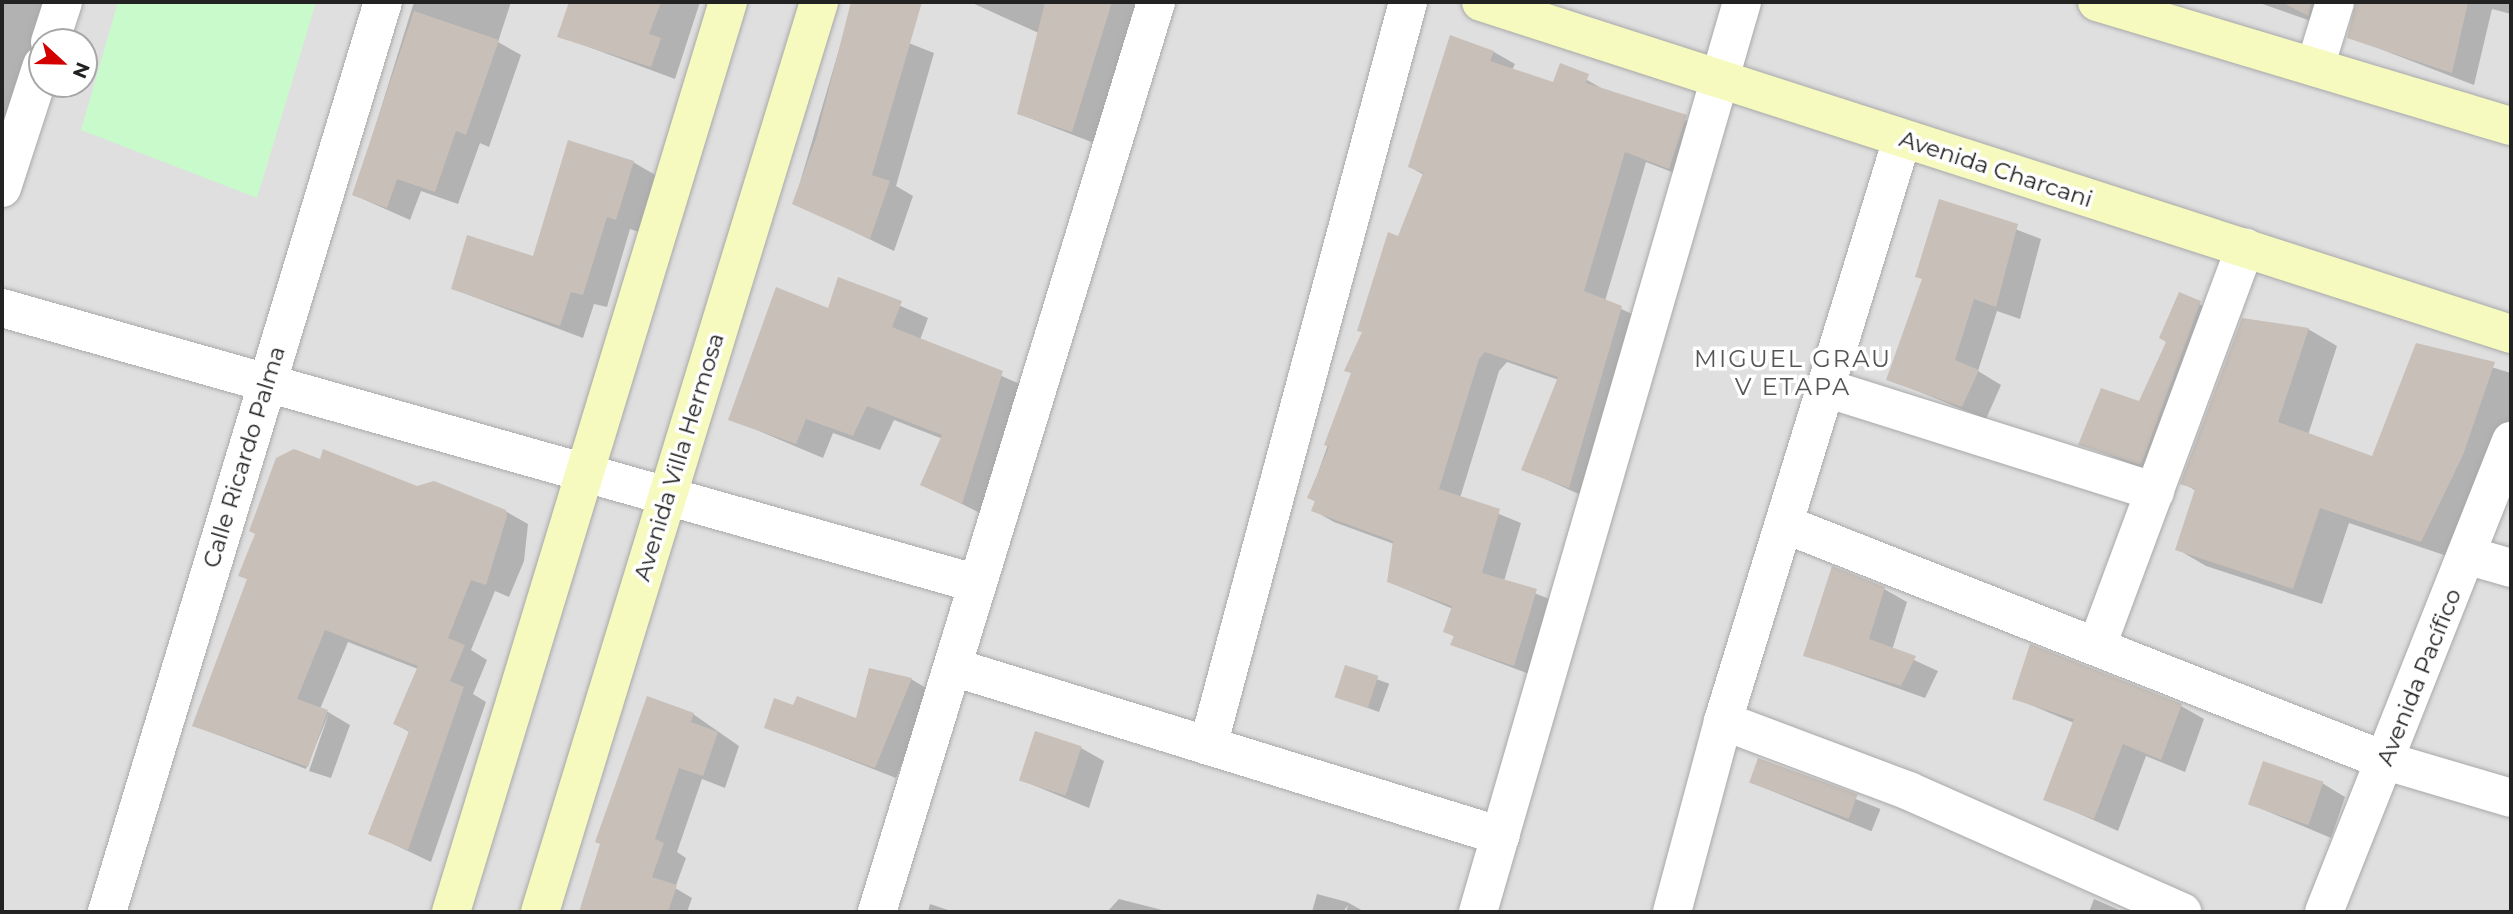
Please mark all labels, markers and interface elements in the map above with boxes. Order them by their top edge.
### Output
north arrow [28,28,98,98]
text: N [68,59,95,82]
street label: Avenida Charcani [1896,125,2096,213]
street label: Avenida Villa Hermosa [628,330,730,584]
street label: Calle Ricardo Palma [197,343,291,571]
district label: MIGUEL GRAU V ETAPA [1695,345,1891,401]
street label: Avenida Pacífico [2371,584,2467,770]

